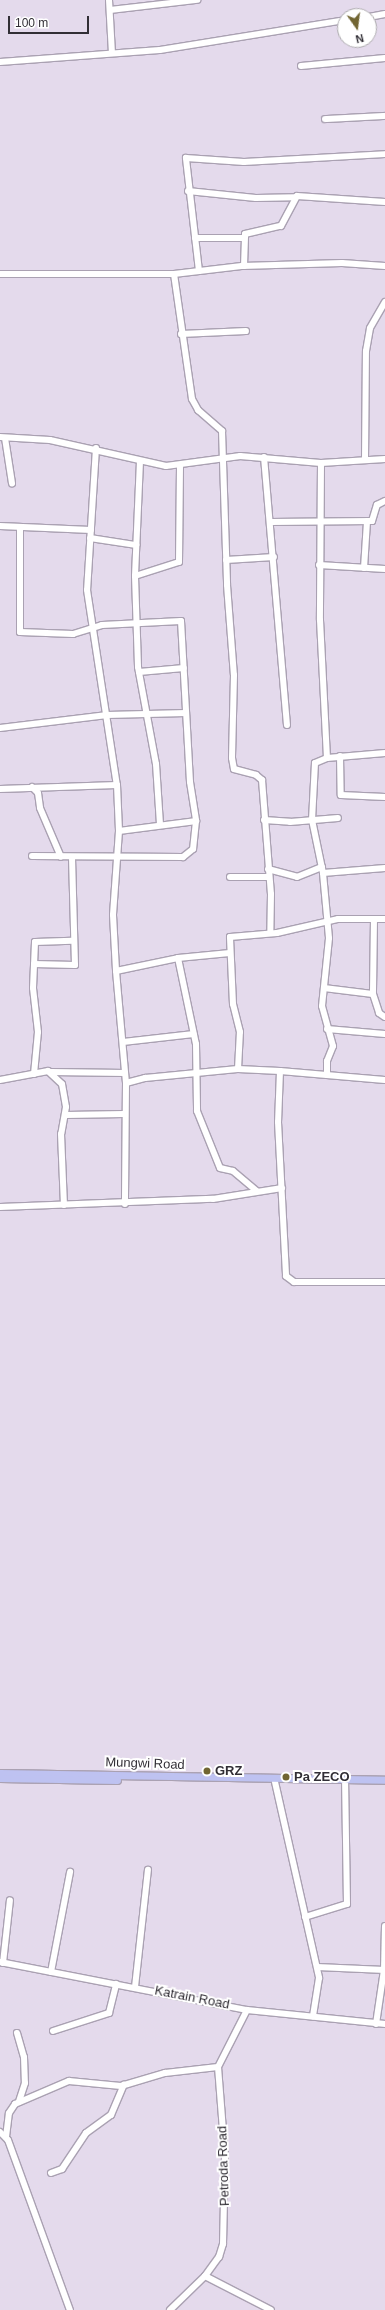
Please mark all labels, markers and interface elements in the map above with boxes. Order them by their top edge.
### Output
scale bar [10,8,91,34]
north arrow [337,8,377,48]
text: 100 m [15,16,48,30]
text: N [354,32,365,45]
street label: Mungwi Road [105,1755,185,1773]
place label: GRZ [215,1763,242,1779]
marker: GRZ [202,1766,212,1776]
place label: Pa ZECO [294,1769,350,1785]
marker: Pa ZECO [281,1772,291,1782]
street label: Katrain Road [153,1983,231,2013]
street label: Petroda Road [215,2126,233,2206]

